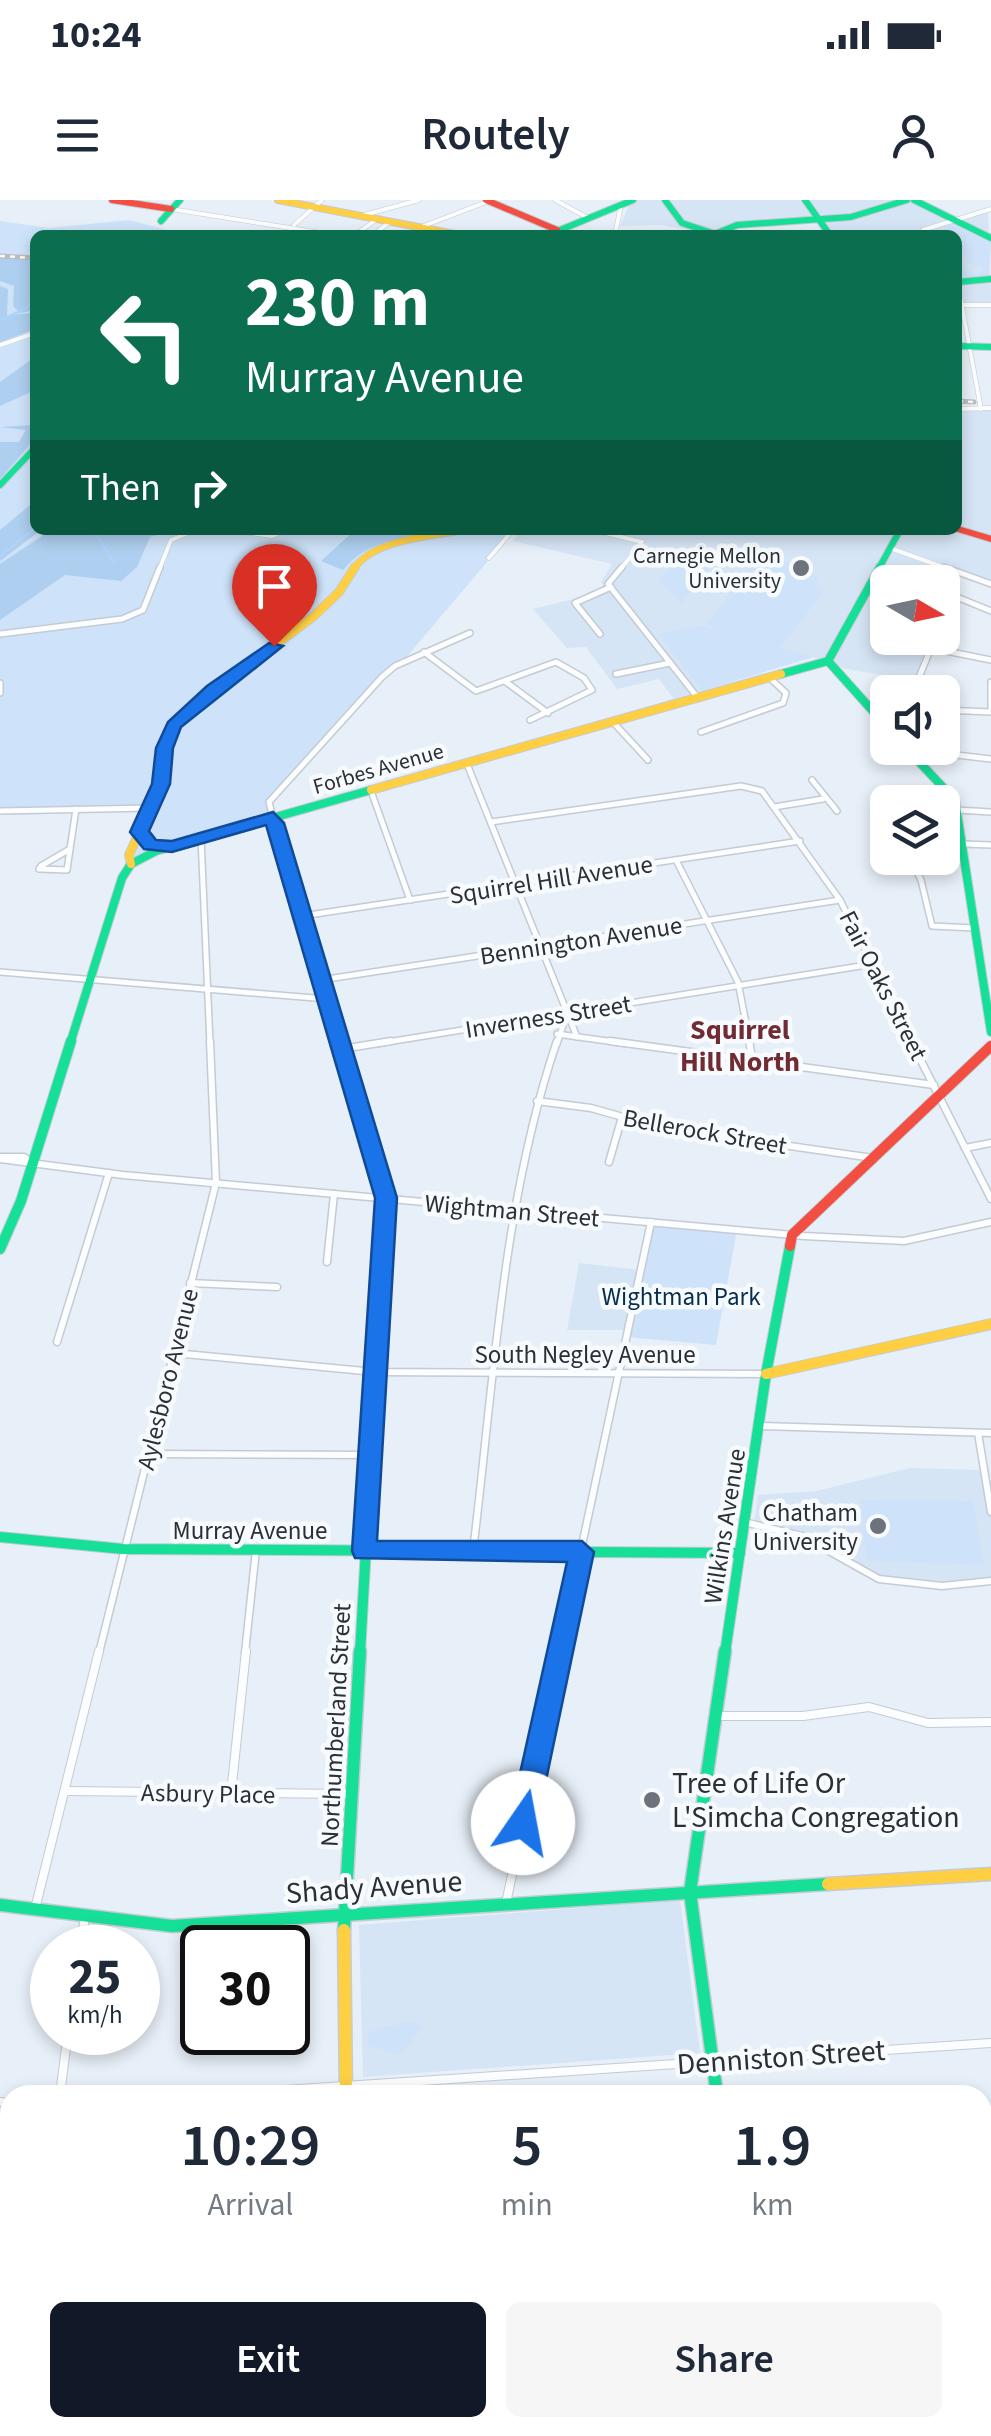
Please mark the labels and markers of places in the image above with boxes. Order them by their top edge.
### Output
place label: Carnegie Mellon University [633,540,782,597]
pin [232,544,317,647]
marker: Carnegie Mellon University [790,557,812,579]
place label: Chatham University [753,1495,858,1560]
marker: Chatham University [867,1515,889,1537]
place label: Tree of Life Or L'Simcha Congregation [672,1762,960,1839]
marker: Tree of Life Or L'Simcha Congregation [641,1789,663,1811]

